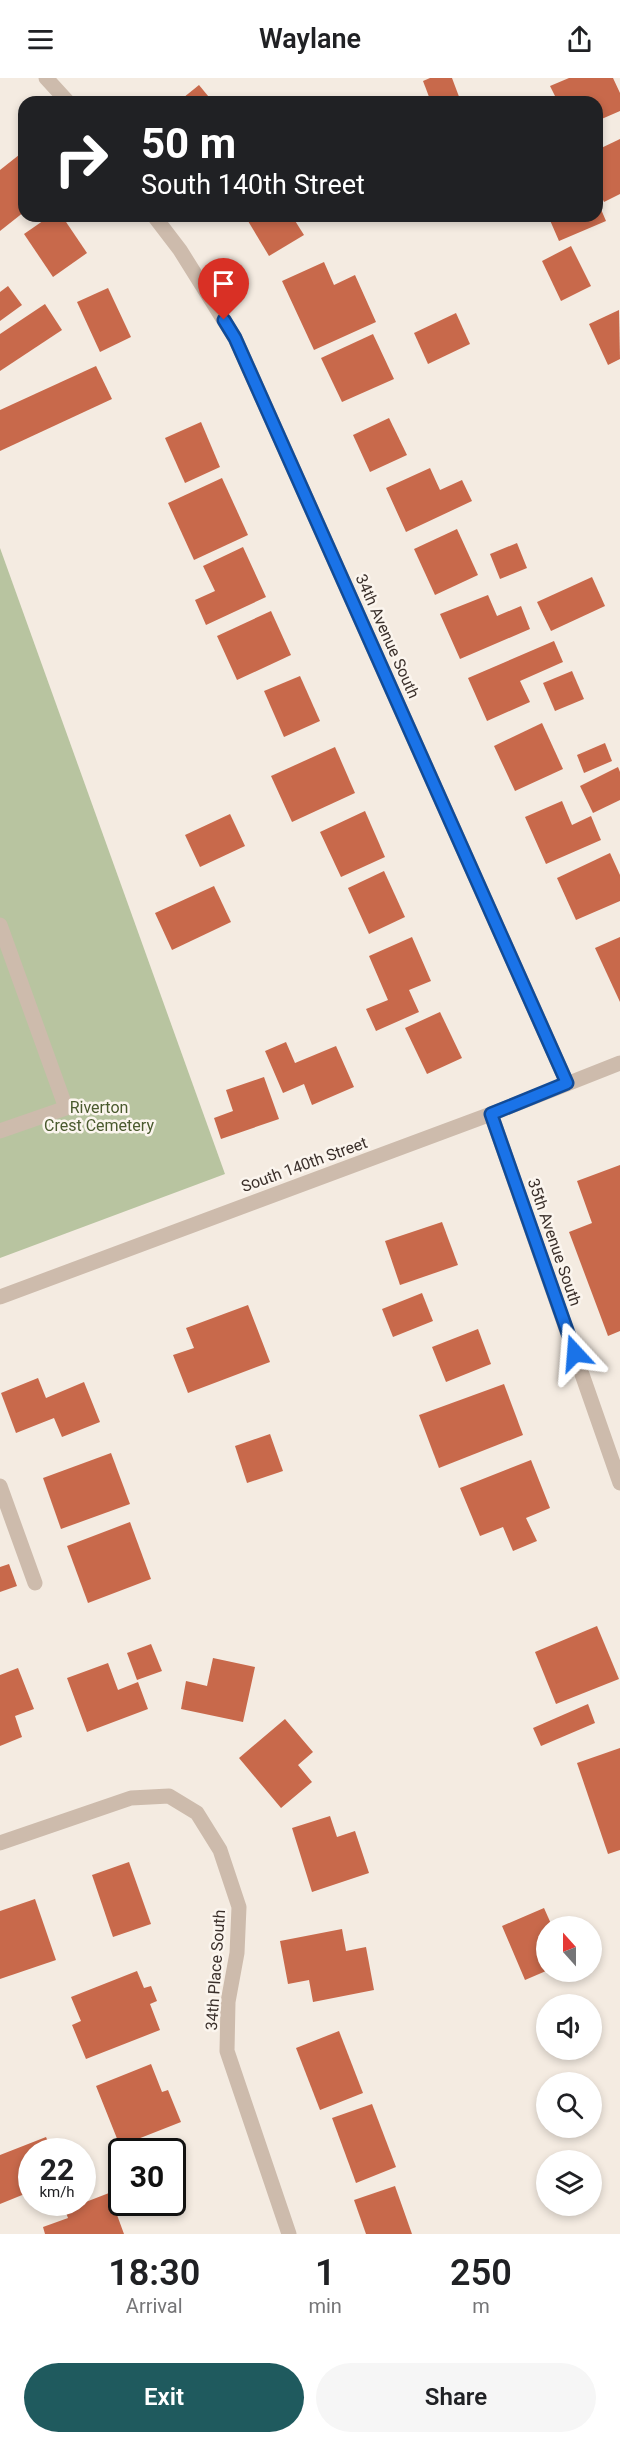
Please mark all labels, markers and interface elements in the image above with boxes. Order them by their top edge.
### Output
icon: menu [24,23,57,56]
text: Waylane [259,23,361,55]
icon: share [563,23,596,56]
text: 50 m [141,119,236,168]
icon: right [42,120,120,198]
text: South 140th Street [141,169,365,201]
pin [198,258,249,320]
icon: arrive [207,267,240,300]
street label: 34th Avenue South [352,571,423,701]
park label: Riverton Crest Cemetery [44,1098,154,1135]
street label: South 140th Street [239,1133,370,1196]
street label: 35th Avenue South [524,1176,585,1309]
position arrow [543,1321,607,1385]
street label: 34th Place South [202,1909,229,2031]
north arrow [536,1916,602,1982]
map controls [536,1916,602,2216]
button: sound [536,1994,602,2060]
button: search [536,2072,602,2138]
speed limit sign: 30 [108,2138,186,2216]
button: layers [536,2150,602,2216]
text: 22 [40,2152,74,2187]
text: km/h [39,2183,75,2201]
text: 18:30 [108,2252,200,2294]
text: 1 [315,2252,335,2294]
text: 250 [450,2252,512,2294]
text: Arrival [126,2294,183,2318]
text: min [308,2294,342,2318]
text: m [472,2294,490,2318]
button: Exit [24,2363,304,2432]
button: Share [316,2363,596,2432]

